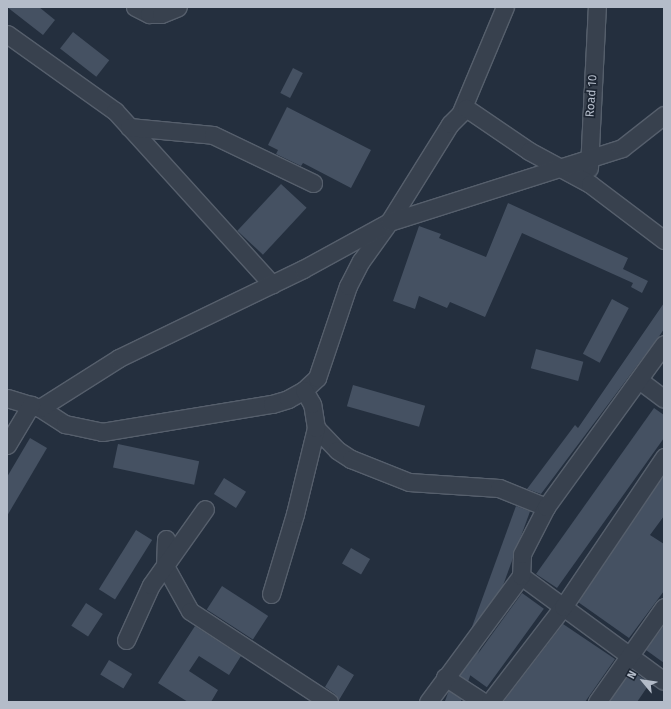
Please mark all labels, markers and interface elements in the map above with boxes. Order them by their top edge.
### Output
street label: Road 10 [583,74,601,118]
north arrow [623,661,663,701]
text: N [625,669,640,681]

